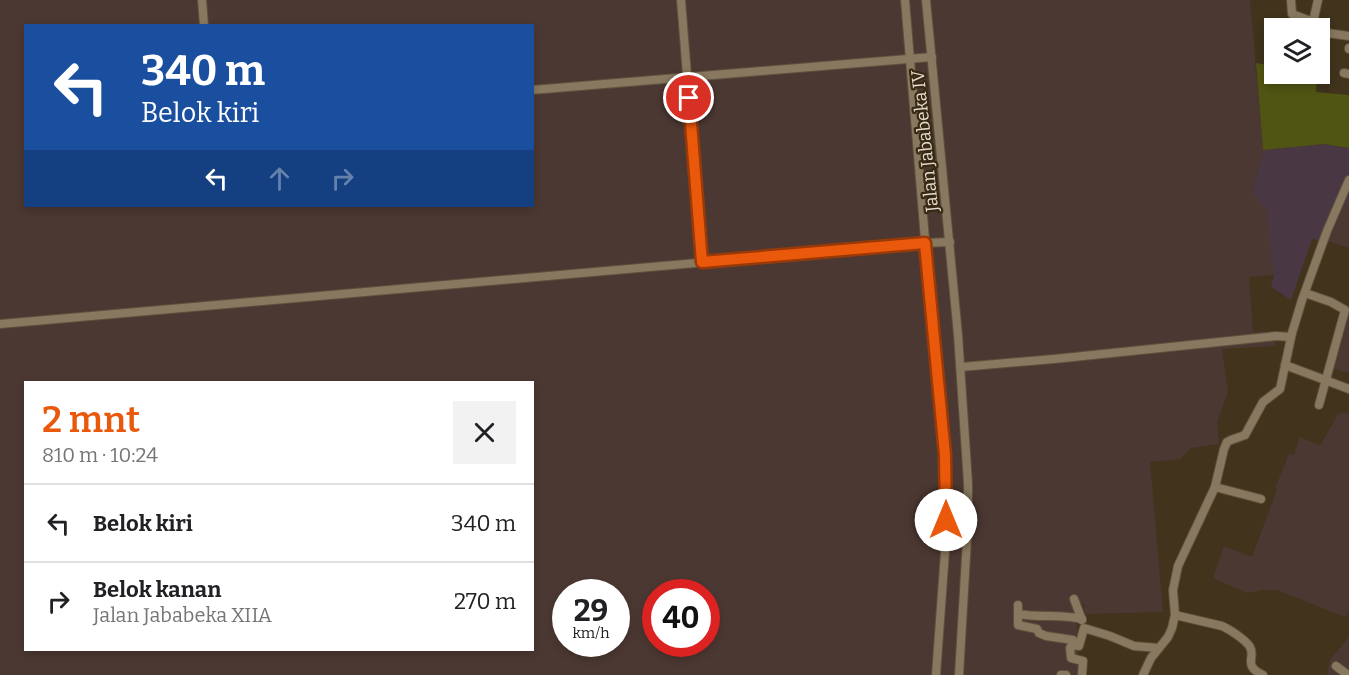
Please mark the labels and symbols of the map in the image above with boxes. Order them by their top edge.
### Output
street label: Jalan Jababeka IV [907,68,944,214]
pin [663,72,714,123]
position arrow [914,488,978,552]
speed limit sign: 40 [642,579,720,657]

